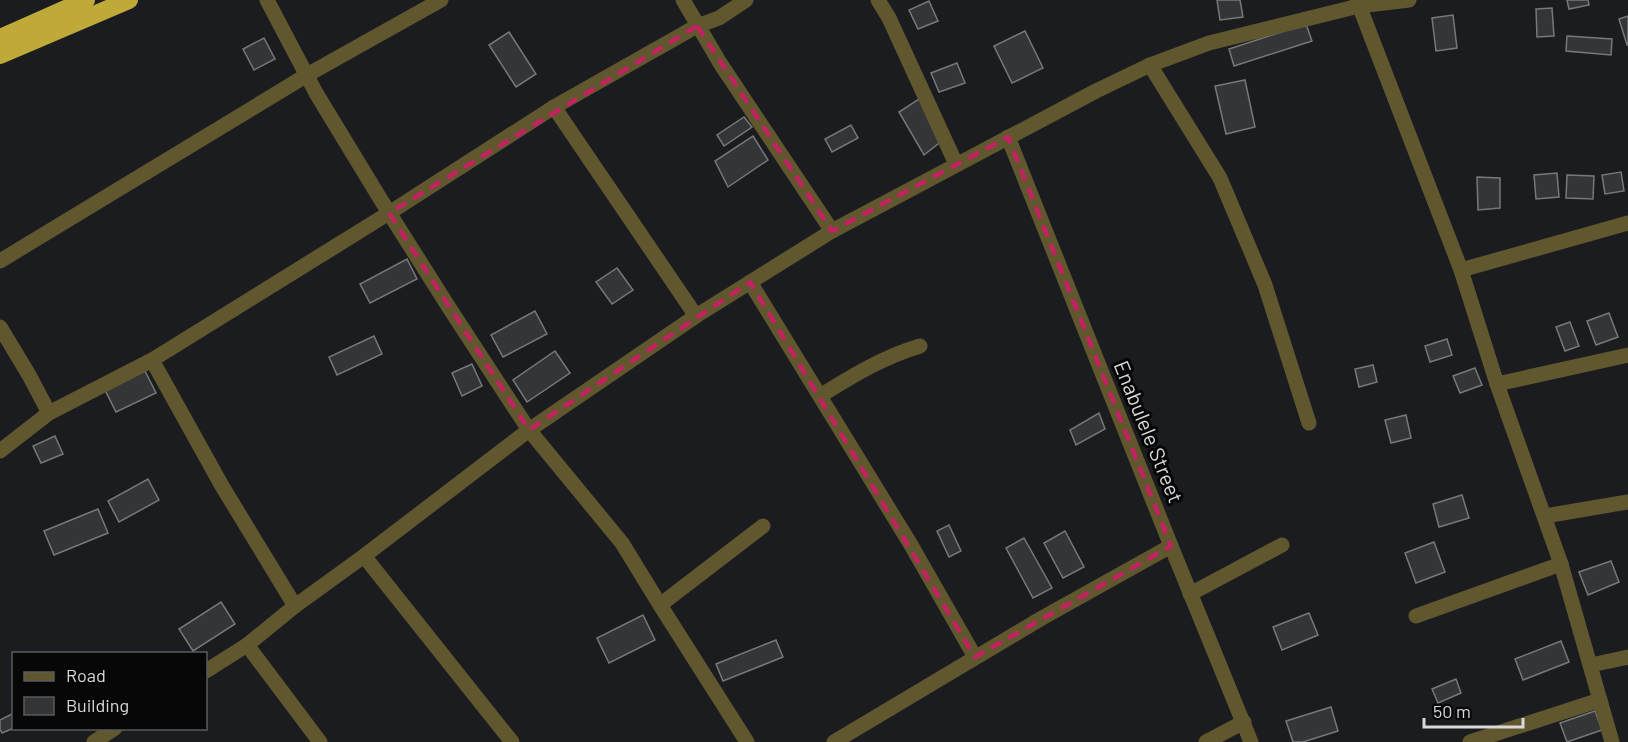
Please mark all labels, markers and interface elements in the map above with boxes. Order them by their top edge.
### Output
street label: Enabulele Street [1110,357,1189,506]
legend [12,652,207,730]
text: Road [66,664,106,686]
scale bar [1424,691,1523,729]
text: Building [66,694,129,716]
text: 50 m [1433,700,1471,722]

